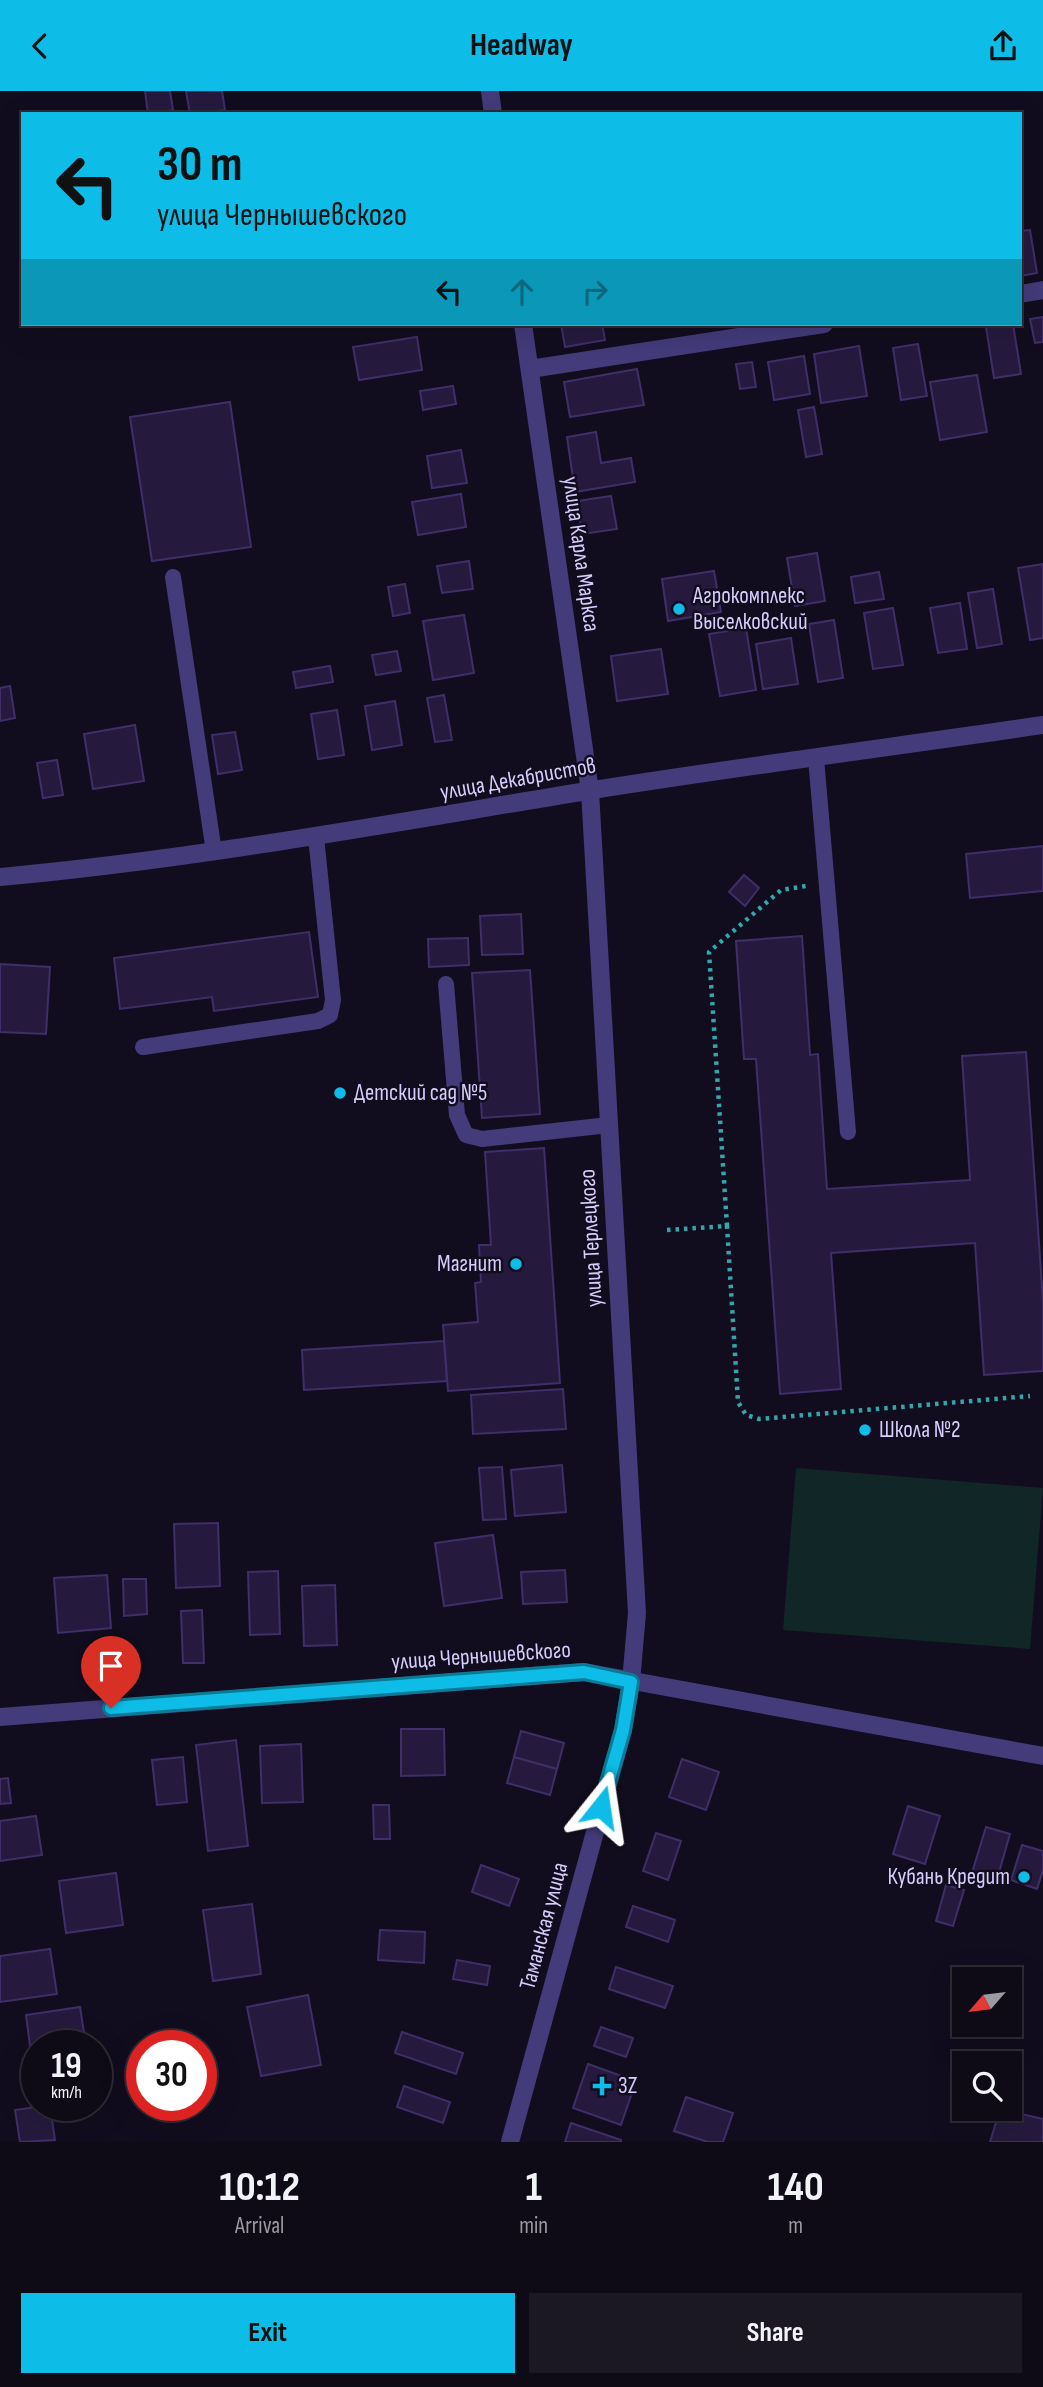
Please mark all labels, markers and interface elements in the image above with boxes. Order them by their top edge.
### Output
text: Headway [470,26,573,65]
icon: back [21,27,59,65]
icon: share [984,27,1022,65]
text: 30 m [157,136,242,195]
icon: left [42,140,133,231]
text: улица Чернышевского [157,196,407,235]
icon: left [430,273,468,311]
icon: ahead [503,273,541,311]
icon: right [576,273,614,311]
street label: улица Карла Маркса [556,475,606,633]
place label: Агрокомплекс Выселковский [692,582,808,636]
marker: Агрокомплекс Выселковский [671,601,687,617]
street label: улица Декабристов [438,752,598,806]
place label: Детский сад №5 [354,1079,487,1107]
marker: Детский сад №5 [332,1085,348,1101]
street label: улица Терлецкого [573,1168,609,1308]
place label: Магнит [437,1250,502,1278]
marker: Магнит [508,1256,524,1272]
place label: Школа №2 [879,1416,960,1444]
marker: Школа №2 [857,1422,873,1438]
pin [81,1636,141,1708]
street label: улица Чернышевского [390,1636,572,1676]
icon: arrive [92,1647,130,1685]
position arrow [564,1770,638,1844]
street label: Таманская улица [514,1859,574,1993]
place label: Кубань Кредит [887,1863,1010,1891]
marker: Кубань Кредит [1016,1869,1032,1885]
north arrow [952,1967,1022,2037]
map controls [952,1967,1022,2121]
speed limit sign: 30 [126,2030,217,2121]
text: 19 [51,2045,82,2088]
button: search [952,2051,1022,2121]
place label: 3Z [618,2072,638,2100]
marker: 3Z [592,2076,612,2096]
text: km/h [51,2082,82,2103]
text: 10:12 [219,2162,300,2213]
text: 1 [525,2162,542,2213]
text: 140 [767,2162,824,2213]
text: Arrival [235,2212,284,2240]
text: min [519,2212,548,2240]
text: m [788,2212,803,2240]
button: Exit [21,2293,515,2373]
button: Share [529,2293,1022,2373]

